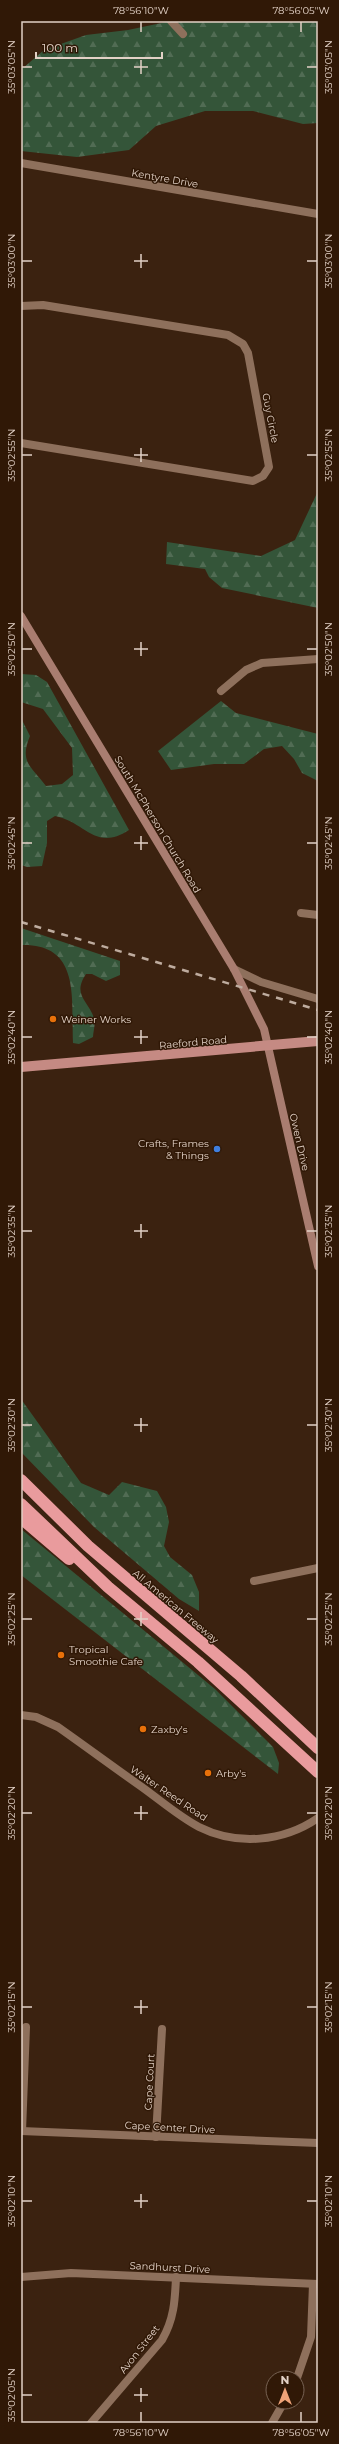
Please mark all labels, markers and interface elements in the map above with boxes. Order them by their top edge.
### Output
text: 78°56'10"W [113,4,169,17]
text: 78°56'05"W [272,4,330,17]
scale bar [36,34,162,60]
text: 35°03'05"N [5,40,18,94]
text: 100 m [42,40,78,55]
text: 35°03'05"N [322,40,335,94]
street label: Kentyre Drive [131,166,199,191]
text: 35°03'00"N [5,234,18,288]
text: 35°03'00"N [322,234,335,288]
street label: Guy Circle [259,392,282,444]
text: 35°02'55"N [5,429,18,481]
text: 35°02'55"N [322,429,335,481]
text: 35°02'50"N [5,622,18,676]
text: 35°02'50"N [322,622,335,676]
street label: South McPherson Church Road [111,753,204,895]
text: 35°02'45"N [5,816,18,870]
text: 35°02'45"N [322,816,335,870]
text: 35°02'40"N [5,1010,18,1064]
text: 35°02'40"N [322,1010,335,1064]
place label: Weiner Works [61,1013,131,1026]
marker: Weiner Works [48,1014,58,1024]
street label: Raeford Road [159,1033,228,1052]
street label: Owen Drive [287,1112,312,1172]
place label: Crafts, Frames & Things [138,1137,209,1162]
marker: Crafts, Frames & Things [212,1144,222,1154]
text: 35°02'35"N [5,1205,18,1257]
text: 35°02'35"N [322,1205,335,1257]
text: 35°02'30"N [5,1398,18,1452]
text: 35°02'30"N [322,1398,335,1452]
street label: All American Freeway [130,1567,222,1647]
text: 35°02'25"N [5,1592,18,1646]
text: 35°02'25"N [322,1592,335,1646]
place label: Tropical Smoothie Cafe [69,1643,143,1668]
marker: Tropical Smoothie Cafe [56,1650,66,1660]
place label: Zaxby's [151,1723,188,1736]
marker: Zaxby's [138,1724,148,1734]
street label: Walter Reed Road [128,1763,210,1824]
place label: Arby's [216,1767,246,1780]
marker: Arby's [203,1768,213,1778]
text: 35°02'20"N [5,1786,18,1840]
text: 35°02'20"N [322,1786,335,1840]
text: 35°02'15"N [5,1981,18,2033]
text: 35°02'15"N [322,1981,335,2033]
street label: Cape Court [142,2054,157,2111]
street label: Cape Center Drive [124,2119,216,2136]
text: 35°02'10"N [5,2175,18,2227]
text: 35°02'10"N [322,2175,335,2227]
street label: Sandhurst Drive [129,2259,211,2276]
street label: Avon Street [116,2322,162,2376]
text: 35°02'05"N [5,2368,18,2422]
north arrow [265,2370,305,2410]
text: N [281,2373,289,2387]
text: 78°56'10"W [113,2426,169,2439]
text: 78°56'05"W [272,2426,330,2439]

